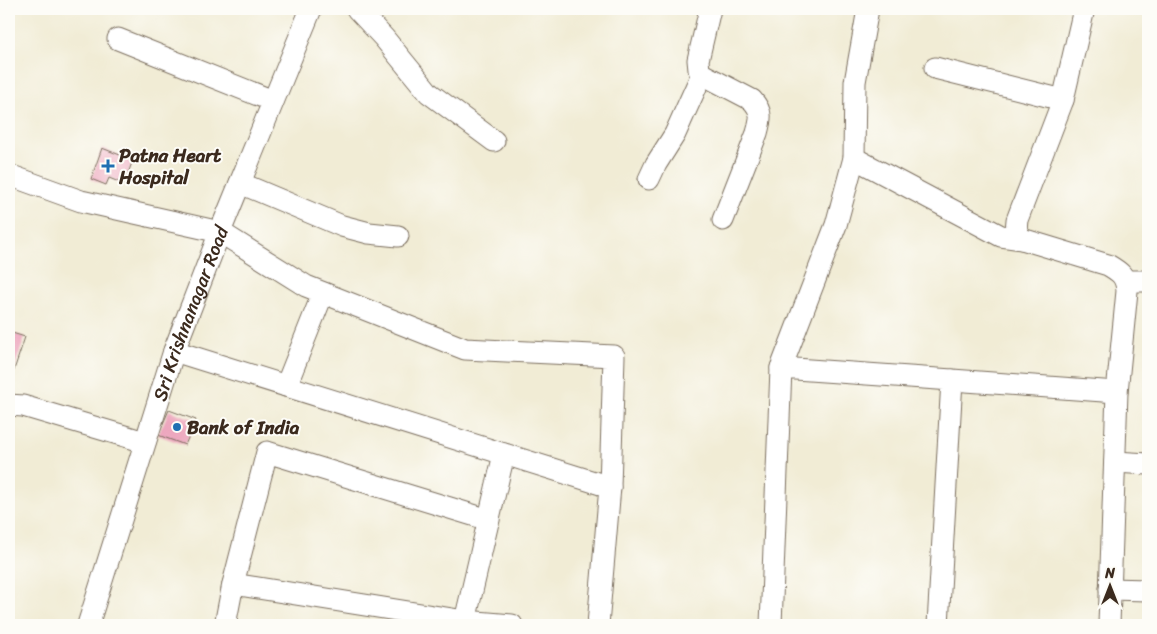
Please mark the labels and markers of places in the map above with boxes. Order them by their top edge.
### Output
place label: Patna Heart Hospital [118,139,222,194]
marker: Patna Heart Hospital [101,159,115,173]
place label: Bank of India [187,411,300,444]
marker: Bank of India [171,421,183,433]

